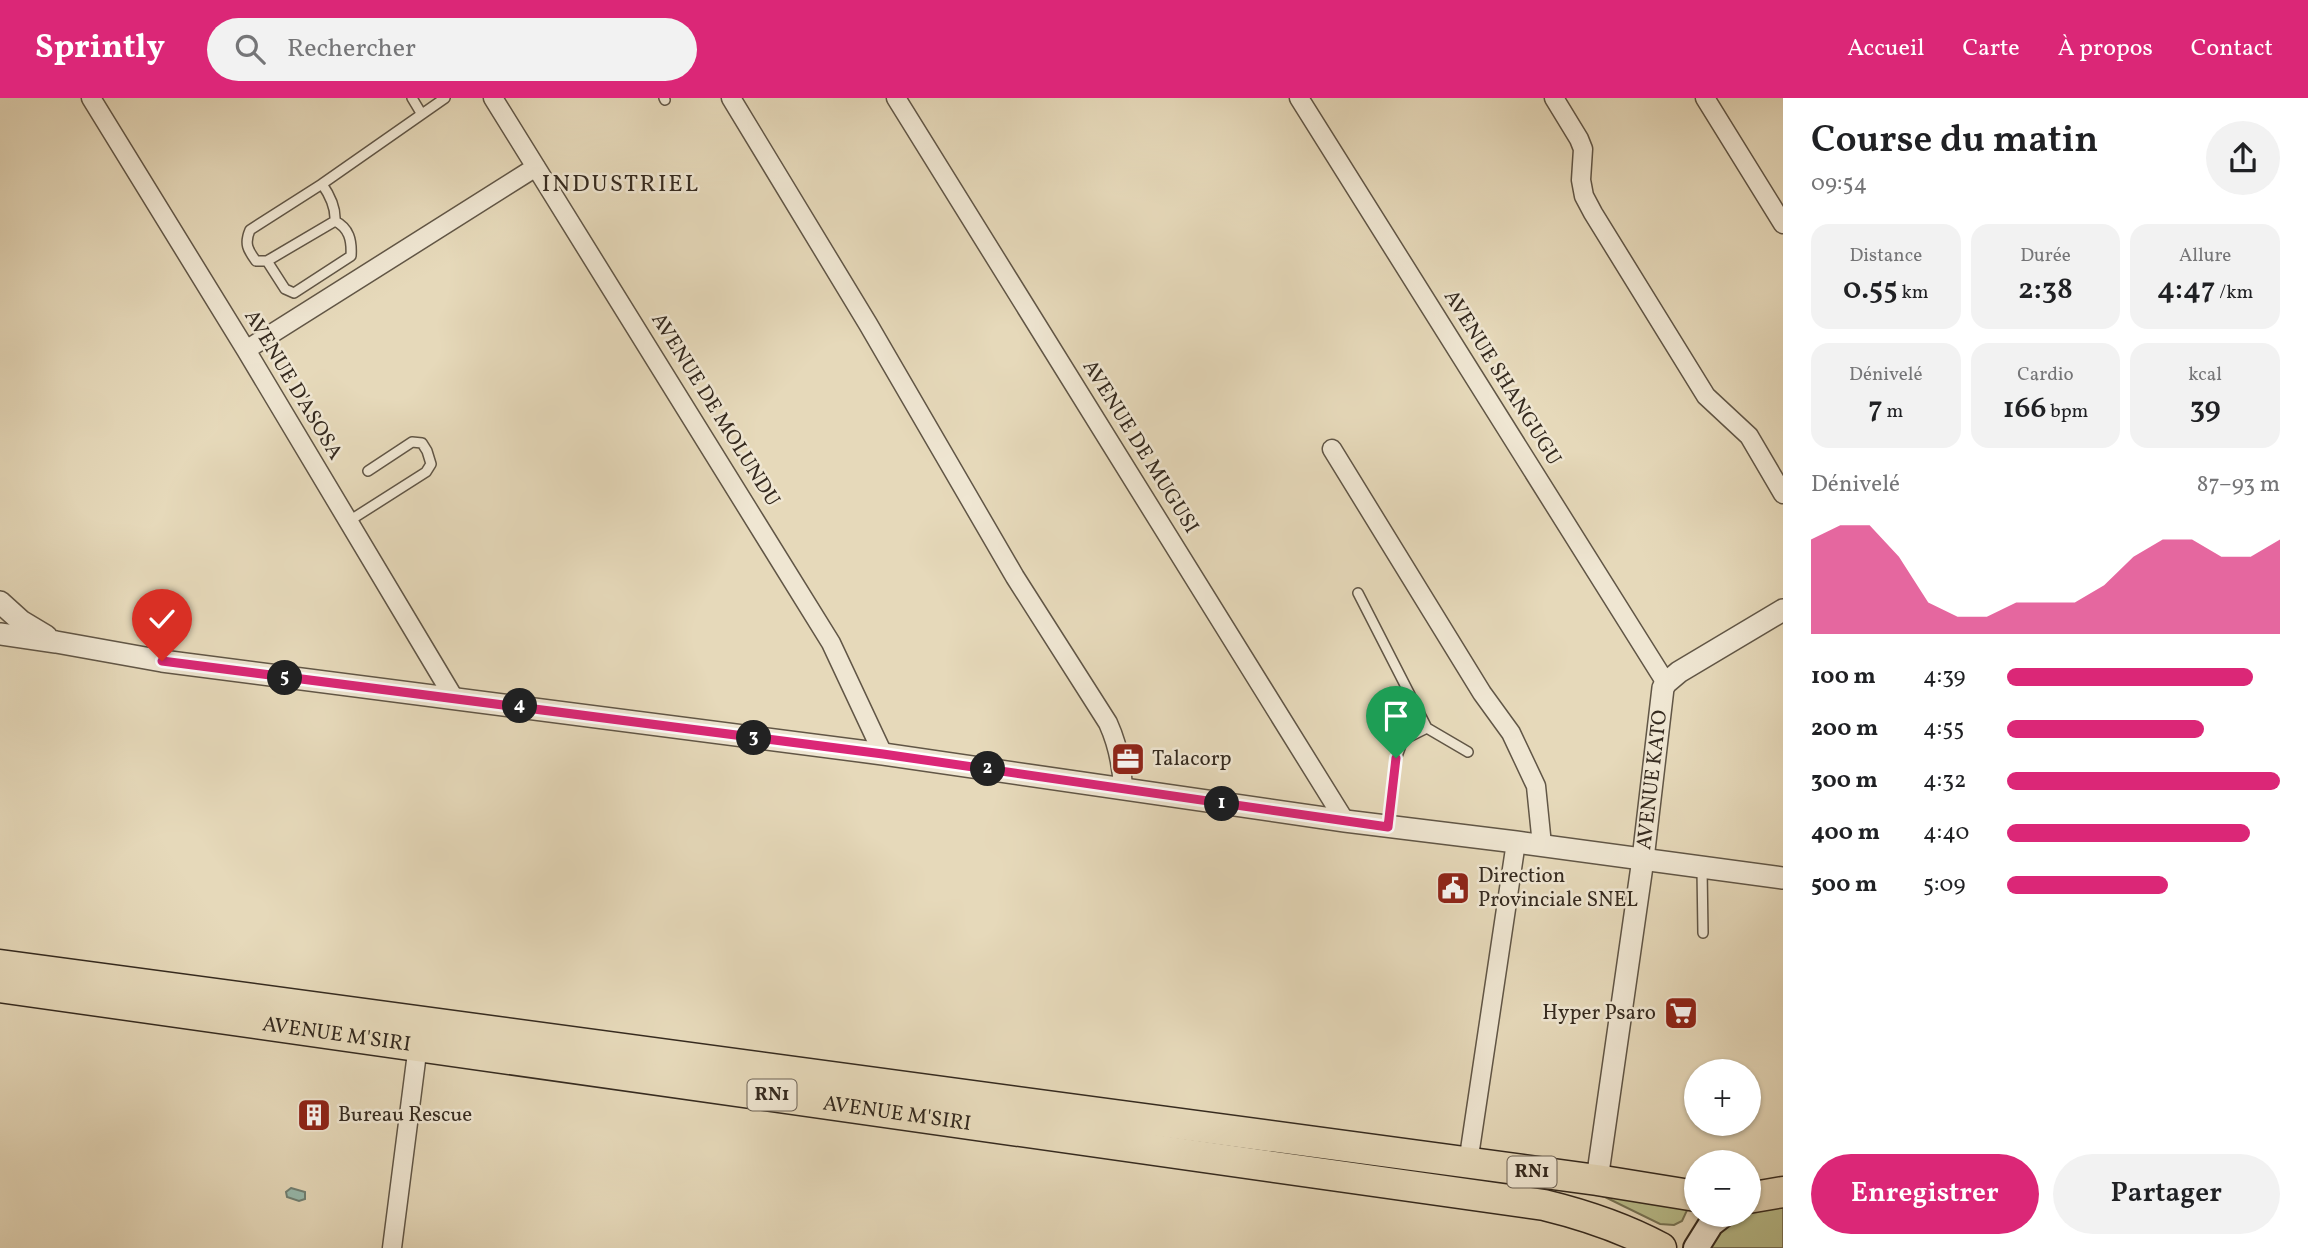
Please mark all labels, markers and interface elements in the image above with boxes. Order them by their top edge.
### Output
search box [207,18,697,81]
text: Sprintly [35,26,165,72]
icon: search [231,30,269,68]
text: Rechercher [287,31,416,67]
text: Accueil [1847,32,1924,66]
text: Carte [1962,32,2020,66]
text: À propos [2058,32,2153,66]
text: Contact [2191,32,2273,66]
text: Course du matin [1811,115,2098,168]
button: share [2206,121,2280,195]
district label: INDUSTRIEL [542,168,700,202]
text: 09:54 [1811,168,1867,200]
text: Distance [1849,243,1922,269]
text: Durée [2020,243,2071,269]
text: Allure [2179,243,2231,269]
text: 0.55 [1843,269,1898,311]
text: 2:38 [2018,269,2073,311]
text: 4:47 [2157,269,2215,311]
text: km [1898,280,1929,306]
text: /km [2215,280,2253,306]
street label: AVENUE SHANGUGU [1436,285,1568,471]
street label: AVENUE D'ASOSA [237,304,349,466]
street label: AVENUE DE MOLUNDU [644,308,786,512]
street label: AVENUE DE MUGUSI [1075,355,1205,539]
text: Dénivelé [1849,362,1923,388]
text: Cardio [2017,362,2074,388]
text: kcal [2188,362,2222,388]
text: 7 [1868,388,1883,430]
text: 166 [2003,388,2046,430]
text: 39 [2190,388,2221,430]
text: m [1883,399,1903,425]
text: bpm [2046,399,2088,425]
text: Dénivelé [1811,469,1900,501]
text: 87–93 m [2197,469,2280,501]
pin [132,589,192,661]
icon: check [143,600,181,638]
pin: 5 [268,660,302,696]
text: 100 m [1811,661,1876,693]
text: 4:39 [1923,661,1965,693]
text: 5 [280,664,289,690]
pin [1366,686,1426,758]
pin: 4 [503,688,538,724]
text: 4 [514,692,525,718]
icon: arrive [1377,697,1415,735]
street label: AVENUE KATO [1630,708,1675,851]
text: 200 m [1811,713,1878,745]
text: 4:55 [1923,713,1964,745]
pin: 3 [736,720,772,756]
text: 3 [749,724,758,750]
office icon: Talacorp [1109,740,1147,778]
place label: Talacorp [1152,745,1232,774]
pin: 2 [970,752,1006,786]
text: 2 [983,755,992,781]
text: 300 m [1811,765,1878,797]
text: 4:32 [1923,765,1966,797]
pin: 1 [1204,786,1240,822]
text: 1 [1218,790,1225,816]
text: 400 m [1811,817,1880,849]
text: 4:40 [1923,817,1969,849]
place label: Direction Provinciale SNEL [1478,862,1638,915]
public building icon: Direction Provinciale SNEL [1434,869,1472,907]
text: 500 m [1811,869,1877,901]
text: 5:09 [1923,869,1965,901]
supermarket icon: Hyper Psaro [1662,994,1700,1032]
place label: Hyper Psaro [1542,999,1656,1028]
street label: AVENUE M'SIRI [261,1010,413,1059]
map controls [1684,1059,1761,1227]
button: + [1684,1059,1761,1136]
road number: RN1 [748,1079,796,1110]
street label: AVENUE M'SIRI [821,1089,973,1138]
building icon: Bureau Rescue [295,1096,333,1134]
place label: Bureau Rescue [338,1101,472,1130]
button: − [1684,1150,1761,1227]
button: Enregistrer [1811,1154,2039,1234]
button: Partager [2053,1154,2280,1234]
road number: RN1 [1508,1156,1556,1188]

